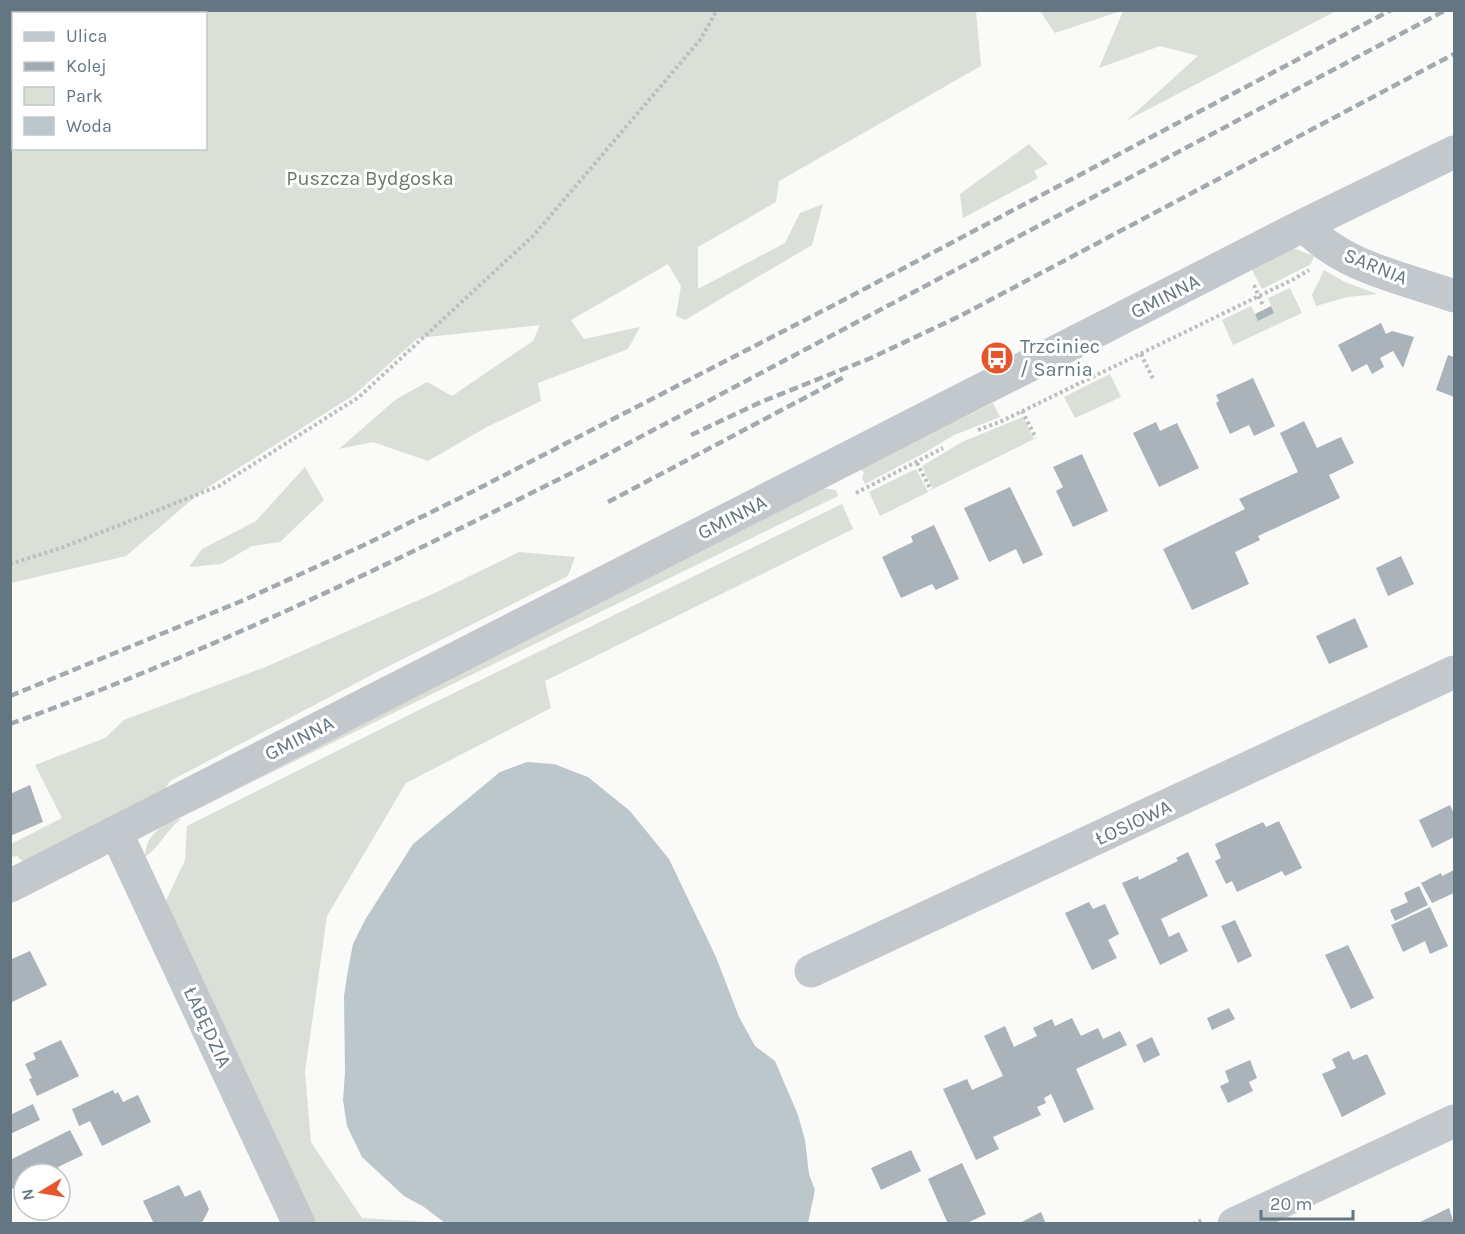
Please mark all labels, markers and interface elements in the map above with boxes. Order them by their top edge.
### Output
legend [12,12,207,150]
text: Ulica [66,25,107,47]
text: Kolej [66,55,107,77]
text: Park [66,85,103,107]
text: Woda [66,115,112,137]
park label: Puszcza Bydgoska [286,167,454,190]
street label: SARNIA [1341,243,1411,290]
street label: GMINNA [1127,269,1204,324]
place label: Trzciniec / Sarnia [1020,335,1100,381]
bus stop icon: Trzciniec / Sarnia [979,340,1015,376]
street label: GMINNA [694,490,771,545]
street label: GMINNA [261,711,338,766]
street label: ŁOSIOWA [1091,795,1175,850]
street label: ŁABĘDZIA [179,983,236,1071]
north arrow [12,1162,72,1222]
scale bar [1261,1183,1352,1221]
text: N [17,1187,38,1202]
text: 20 m [1270,1193,1312,1215]

